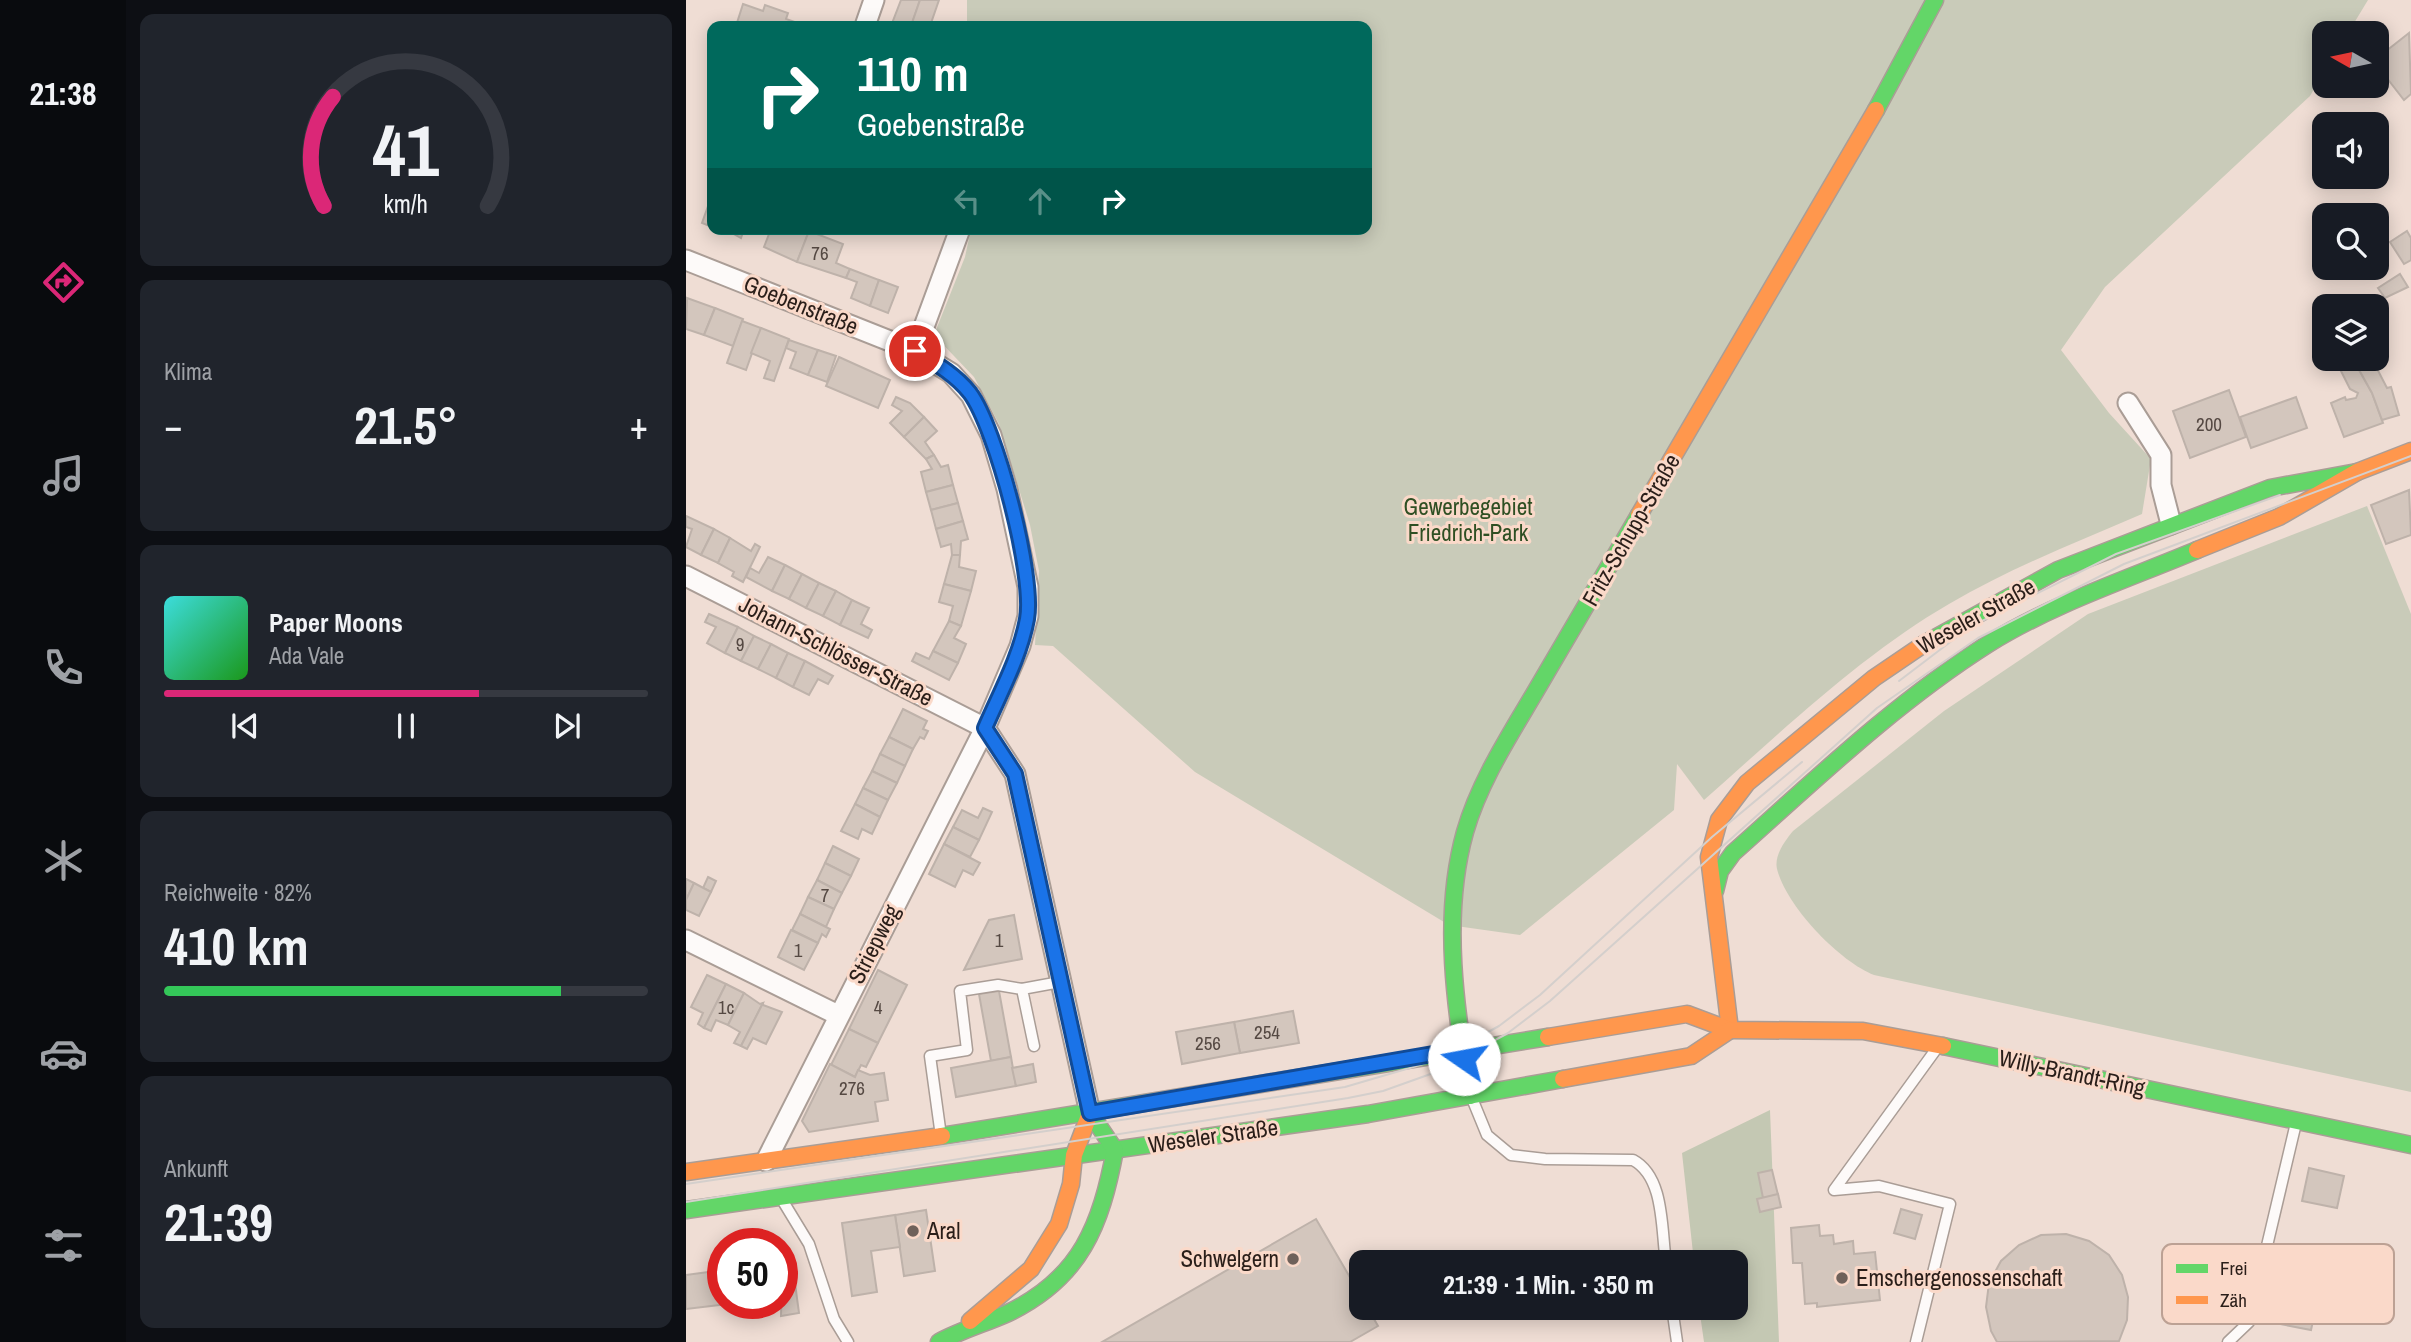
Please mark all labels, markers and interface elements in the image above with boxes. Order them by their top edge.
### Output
north arrow [2312,21,2389,98]
map controls [2312,21,2389,371]
text: 110 m [857,40,969,106]
icon: right [742,49,833,140]
text: 21:38 [29,72,97,115]
text: 41 [373,101,440,199]
text: Goebenstraße [857,103,1025,146]
button: sound [2312,112,2389,189]
icon: left [948,182,986,220]
icon: ahead [1021,182,1059,220]
icon: right [1094,182,1132,220]
text: km/h [384,187,428,221]
button: search [2312,203,2389,280]
house number: 76 [811,240,829,266]
icon: directions [39,258,88,307]
street label: Goebenstraße [739,268,863,341]
button: layers [2312,294,2389,371]
pin [885,321,945,381]
icon: arrive [896,332,934,370]
text: Klima [164,356,212,387]
text: 21.5° [354,390,458,460]
text: − [164,400,182,451]
text: + [630,400,648,451]
house number: 200 [2196,411,2222,437]
street label: Fritz-Schupp-Straße [1574,448,1687,611]
icon: music [39,451,88,500]
park label: Gewerbegebiet Friedrich-Park [1404,491,1532,548]
street label: Weseler Straße [1911,570,2040,661]
street label: Johann-Schlösser-Straße [734,588,939,713]
text: Paper Moons [269,605,403,640]
house number: 9 [736,631,744,657]
text: Ada Vale [269,640,344,671]
icon: phone [39,643,88,692]
icon: previous [226,707,264,745]
icon: pause [387,707,425,745]
icon: next [548,707,586,745]
icon: climate [39,836,88,885]
text: Reichweite · 82% [164,877,312,908]
house number: 7 [821,882,830,908]
street label: Striepweg [840,898,907,989]
text: 410 km [164,911,309,981]
house number: 1 [995,927,1004,953]
house number: 1 [794,937,803,963]
house number: 1c [718,994,734,1020]
house number: 4 [874,994,883,1020]
house number: 254 [1254,1019,1280,1045]
position arrow [1427,1022,1501,1096]
icon: car [39,1029,88,1078]
house number: 256 [1195,1030,1221,1056]
street label: Willy-Brandt-Ring [1996,1042,2149,1103]
house number: 276 [839,1075,865,1101]
street label: Weseler Straße [1146,1111,1280,1160]
text: Ankunft [164,1153,228,1184]
text: 21:39 [164,1187,273,1257]
place label: Aral [926,1215,961,1246]
icon: filters [39,1221,88,1270]
marker: Aral [905,1223,921,1239]
speed limit sign: 50 [707,1228,798,1319]
place label: Schwelgern [1180,1243,1279,1274]
legend [2162,1244,2394,1324]
marker: Schwelgern [1285,1251,1301,1267]
text: Frei [2220,1255,2248,1281]
place label: Emschergenossenschaft [1856,1262,2063,1293]
text: 21:39 · 1 Min. · 350 m [1443,1267,1654,1302]
marker: Emschergenossenschaft [1834,1270,1850,1286]
text: Zäh [2220,1287,2247,1313]

